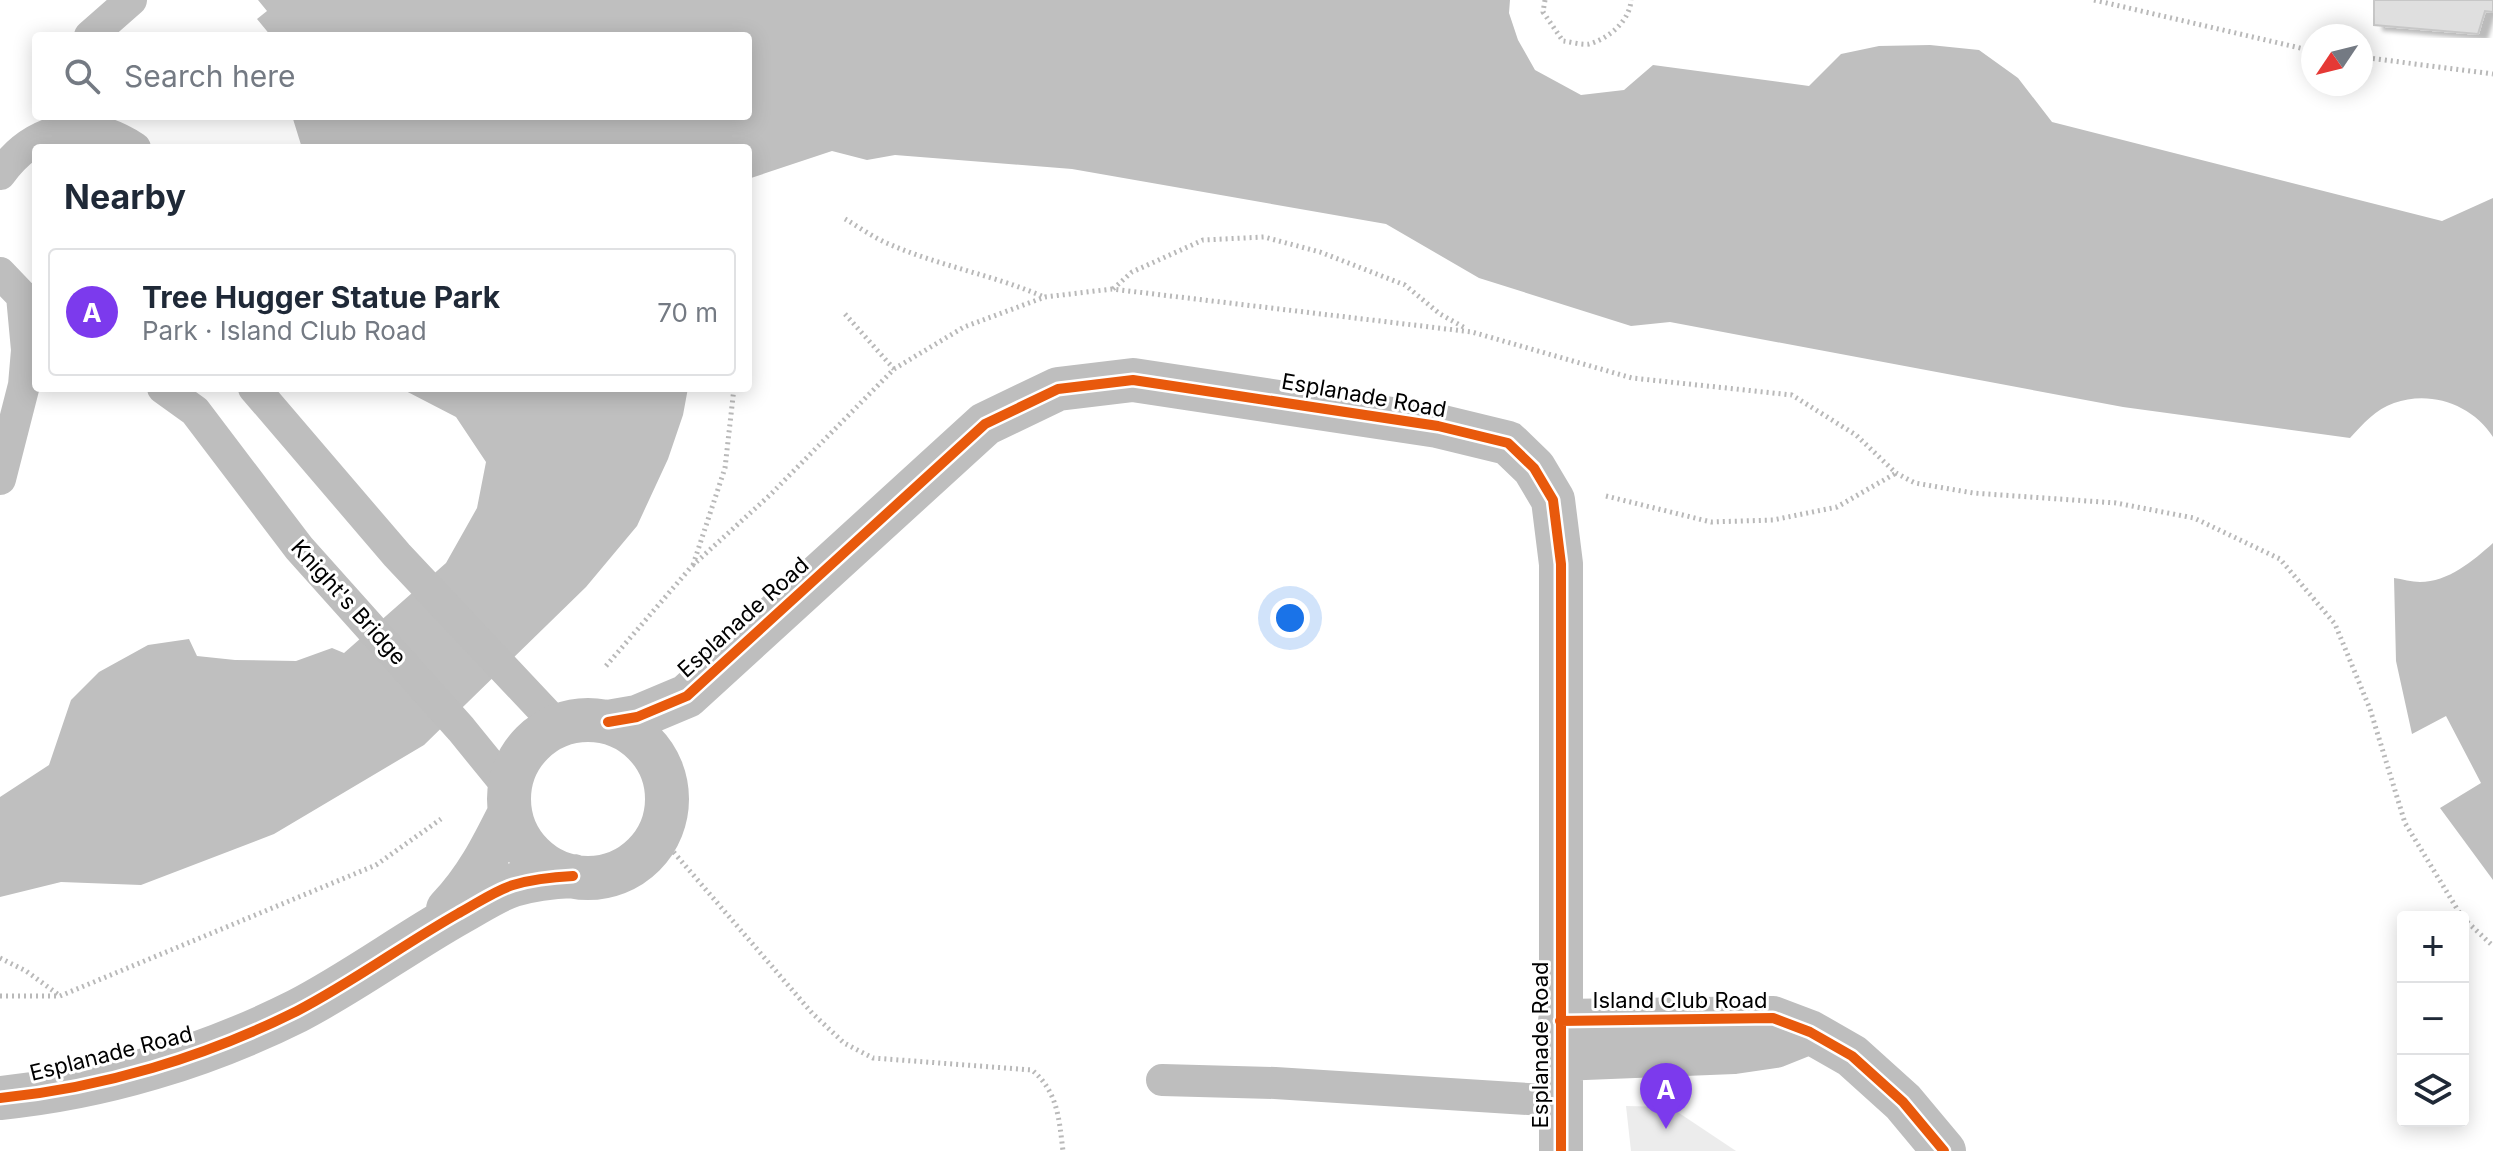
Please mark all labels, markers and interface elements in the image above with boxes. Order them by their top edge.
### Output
north arrow [2301,24,2373,96]
search box [32,32,752,120]
icon: search [60,54,104,98]
text: Search here [124,58,296,94]
text: Nearby [64,176,186,217]
text: Tree Hugger Statue Park [142,279,500,315]
text: A [82,297,102,328]
text: 70 m [657,297,718,328]
text: Park · Island Club Road [142,315,427,346]
street label: Esplanade Road [1280,368,1448,422]
street label: Knight's Bridge [286,534,412,670]
street label: Esplanade Road [672,552,814,682]
your location [1270,598,1310,638]
map controls [2397,911,2469,1127]
button: + [2397,911,2469,983]
street label: Esplanade Road [1527,962,1553,1128]
button: − [2397,983,2469,1055]
street label: Island Club Road [1593,987,1768,1013]
street label: Esplanade Road [27,1020,195,1086]
button: layers [2397,1055,2469,1127]
pin: A [1640,1063,1692,1129]

